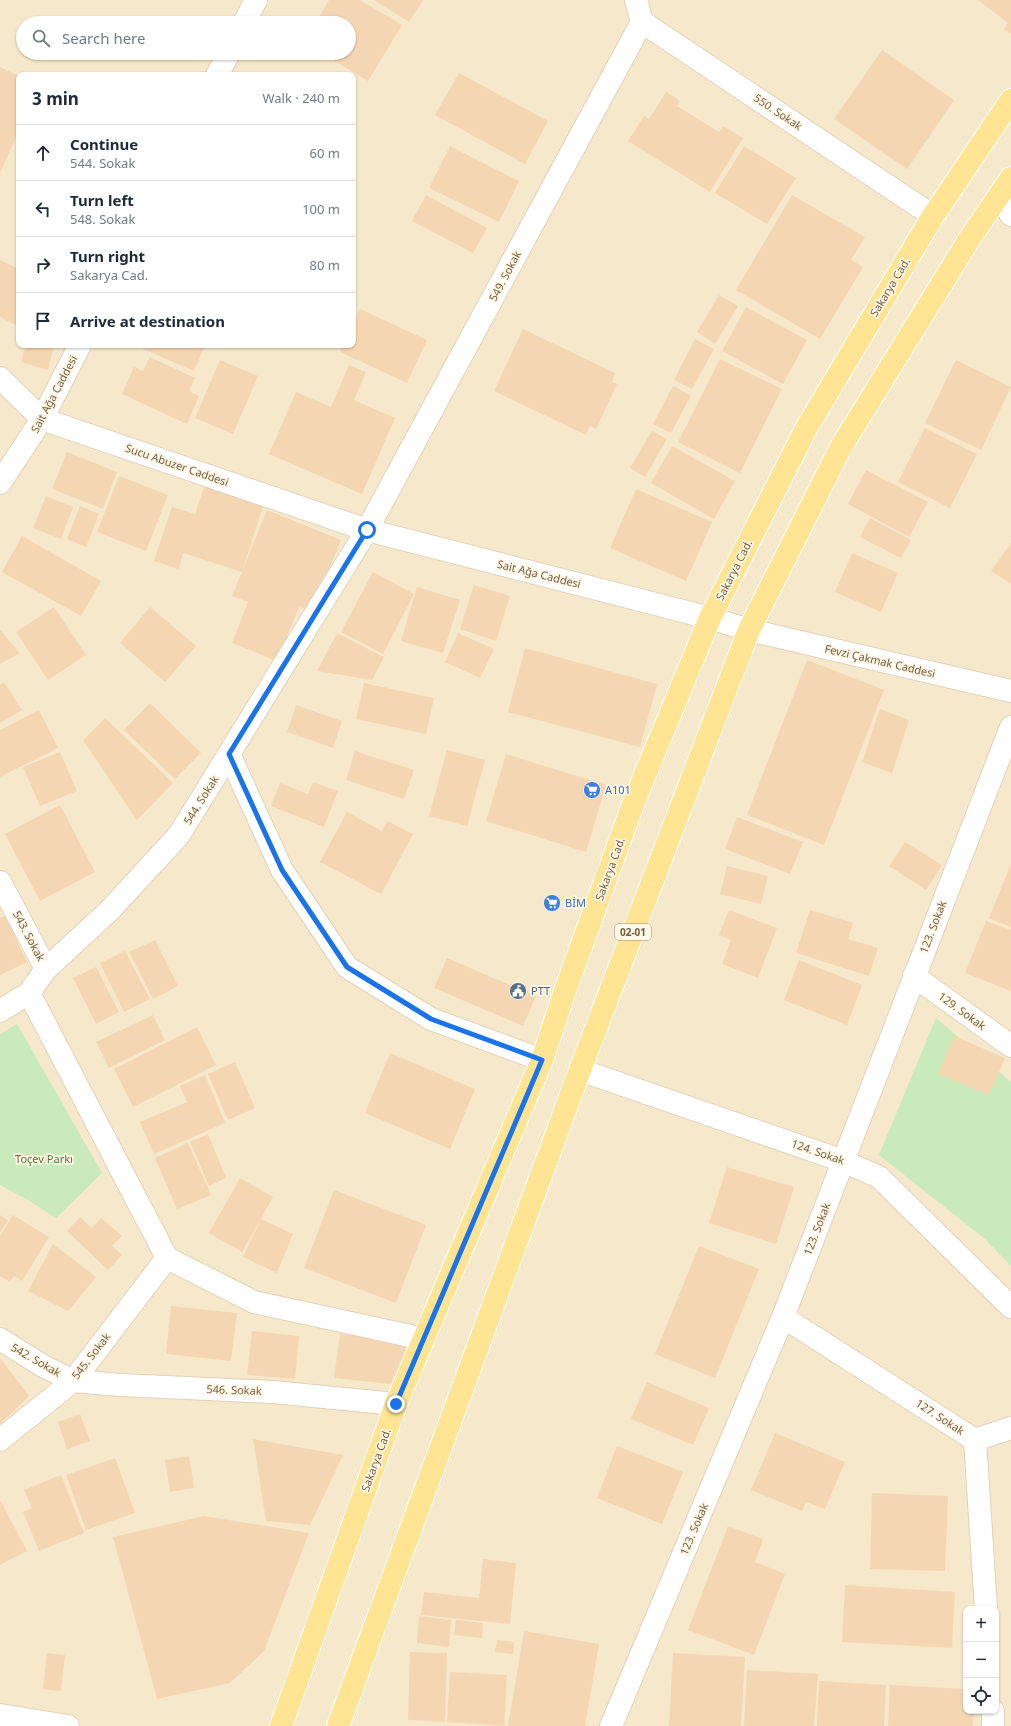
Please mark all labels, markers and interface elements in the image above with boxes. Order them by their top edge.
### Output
search box [16,16,356,60]
icon: search [30,27,52,49]
text: Search here [62,28,145,48]
text: 3 min [32,87,79,110]
text: Walk · 240 m [262,89,340,107]
street label: 550. Sokak [751,90,805,133]
text: Continue [70,134,138,154]
icon: ahead [32,142,54,164]
text: 60 m [310,144,340,162]
text: 544. Sokak [70,154,135,172]
text: Turn left [70,190,134,210]
icon: left [32,198,54,220]
text: 100 m [302,200,340,218]
text: 548. Sokak [70,210,135,228]
text: Turn right [70,246,145,266]
street label: 549. Sokak [485,248,524,304]
icon: right [32,254,54,276]
street label: Sakarya Cad. [866,254,913,319]
text: 80 m [310,256,340,274]
text: Sakarya Cad. [70,266,148,284]
icon: arrive [32,310,54,332]
text: Arrive at destination [70,311,225,331]
street label: Sait Ağa Caddesi [27,352,80,435]
street label: Sucu Abuzer Caddesi [124,440,231,489]
route start [358,521,376,539]
street label: Sakarya Cad. [712,537,755,603]
street label: Sait Ağa Caddesi [496,556,582,591]
street label: Fevzi Çakmak Caddesi [823,640,937,681]
street label: 544. Sokak [180,772,222,827]
supermarket icon: A101 [582,780,602,800]
place label: A101 [605,782,631,797]
street label: Sakarya Cad. [591,835,628,903]
supermarket icon: BİM [542,893,562,913]
place label: BİM [565,895,586,910]
street label: 123. Sokak [916,898,949,955]
street label: 543. Sokak [10,908,49,964]
road number: 02-01 [615,924,651,940]
public building icon: PTT [508,981,528,1001]
place label: PTT [531,983,550,998]
street label: 129. Sokak [936,988,989,1033]
street label: 124. Sokak [790,1135,847,1168]
park label: Toçev Parkı [15,1151,73,1166]
street label: 123. Sokak [800,1200,833,1257]
street label: 545. Sokak [68,1329,114,1382]
street label: 542. Sokak [9,1339,64,1380]
street label: 546. Sokak [206,1381,262,1398]
route end [387,1395,405,1413]
street label: 127. Sokak [913,1395,968,1438]
street label: Sakarya Cad. [357,1426,394,1494]
street label: 123. Sokak [676,1500,711,1557]
map controls [963,1606,999,1714]
button: + [963,1606,999,1642]
button: − [963,1642,999,1678]
button: locate [963,1678,999,1714]

